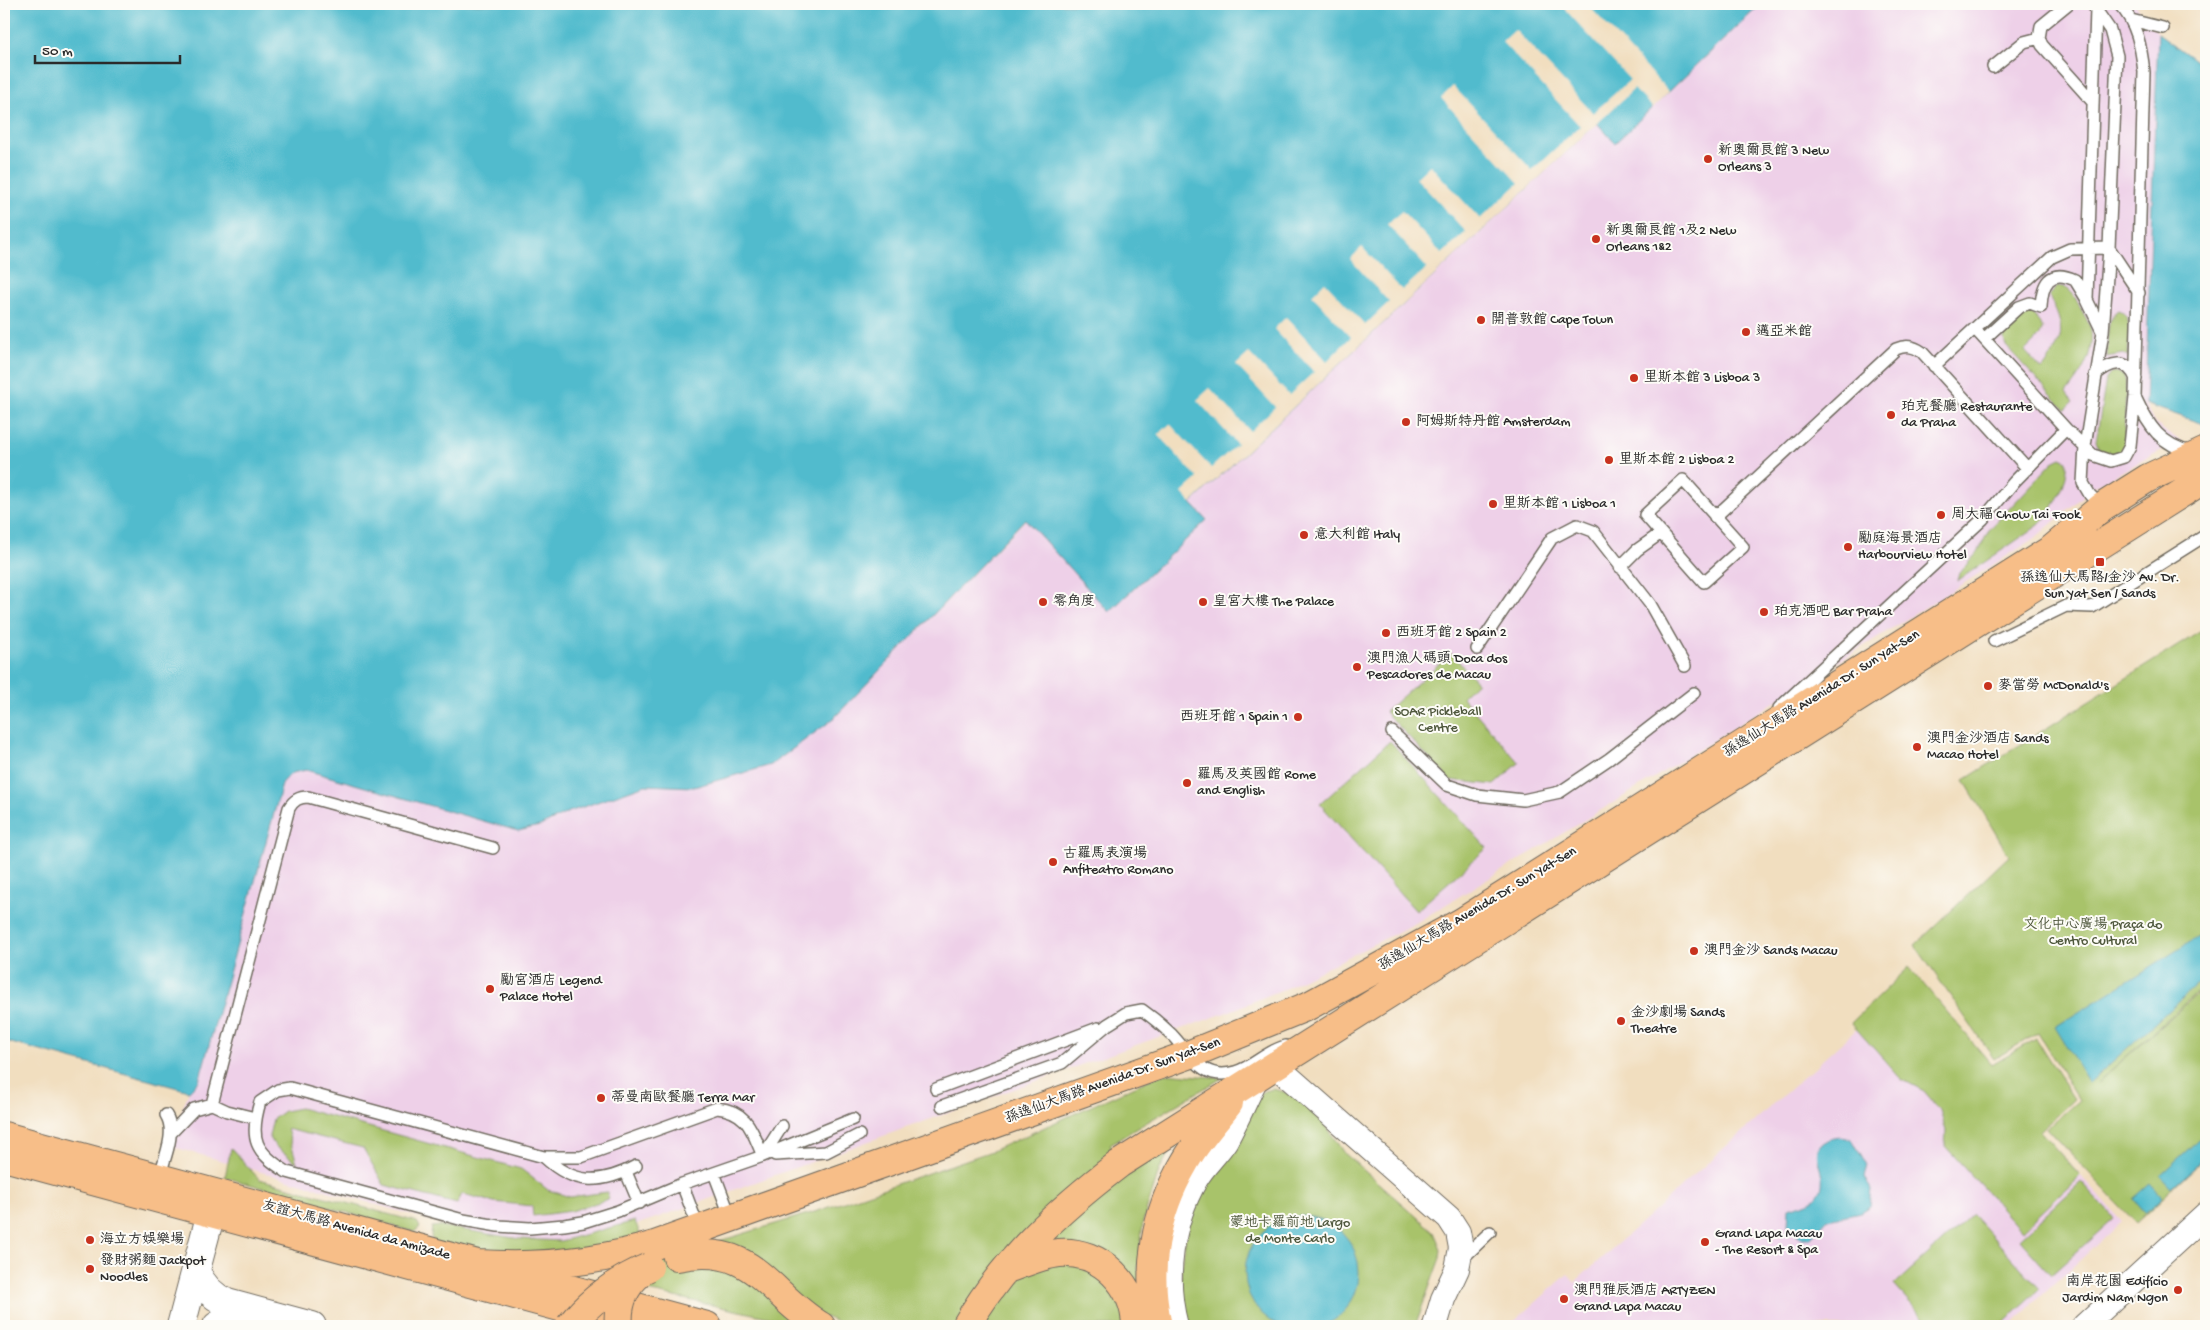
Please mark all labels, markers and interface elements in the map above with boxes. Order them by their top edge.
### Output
scale bar [35,32,180,64]
text: 50 m [42,43,73,61]
place label: 新奧爾良館 3 New Orleans 3 [1718,142,1829,176]
marker: 新奧爾良館 3 New Orleans 3 [1702,153,1714,165]
place label: 新奧爾良館 1及2 New Orleans 1&2 [1606,222,1737,256]
marker: 新奧爾良館 1及2 New Orleans 1&2 [1590,233,1602,245]
place label: 開普敦館 Cape Town [1491,311,1614,329]
marker: 開普敦館 Cape Town [1475,314,1487,326]
place label: 邁亞米館 [1756,323,1812,341]
marker: 邁亞米館 [1740,326,1752,338]
place label: 里斯本館 3 Lisboa 3 [1644,369,1760,387]
marker: 里斯本館 3 Lisboa 3 [1628,372,1640,384]
place label: 珀克餐廳 Restaurante da Praha [1901,398,2033,432]
marker: 珀克餐廳 Restaurante da Praha [1885,409,1897,421]
place label: 阿姆斯特丹館 Amsterdam [1416,413,1571,431]
marker: 阿姆斯特丹館 Amsterdam [1400,416,1412,428]
place label: 里斯本館 2 Lisboa 2 [1619,451,1735,469]
marker: 里斯本館 2 Lisboa 2 [1603,454,1615,466]
place label: 里斯本館 1 Lisboa 1 [1503,495,1616,513]
marker: 里斯本館 1 Lisboa 1 [1487,498,1499,510]
place label: 周大福 Chow Tai Fook [1951,506,2082,524]
marker: 周大福 Chow Tai Fook [1935,509,1947,521]
place label: 意大利館 Italy [1314,526,1400,544]
marker: 意大利館 Italy [1298,529,1310,541]
place label: 勵庭海景酒店 Harbourview Hotel [1858,530,1967,564]
marker: 勵庭海景酒店 Harbourview Hotel [1842,541,1854,553]
marker: 孫逸仙大馬路/金沙 Av. Dr. Sun Yat Sen / Sands [2094,556,2106,568]
place label: 孫逸仙大馬路/金沙 Av. Dr. Sun Yat Sen / Sands [2020,569,2180,603]
place label: 零角度 [1053,593,1095,611]
place label: 皇宮大樓 The Palace [1213,594,1335,611]
marker: 零角度 [1037,596,1049,608]
marker: 皇宮大樓 The Palace [1197,596,1209,608]
place label: 珀克酒吧 Bar Praha [1774,603,1893,621]
marker: 珀克酒吧 Bar Praha [1758,606,1770,618]
place label: 西班牙館 2 Spain 2 [1396,624,1507,642]
street label: 孫逸仙大馬路 Avenida Dr. Sun Yat-Sen [1720,625,1923,761]
marker: 西班牙館 2 Spain 2 [1380,627,1392,639]
place label: 澳門漁人碼頭 Doca dos Pescadores de Macau [1366,650,1508,684]
marker: 澳門漁人碼頭 Doca dos Pescadores de Macau [1351,661,1363,673]
place label: 麥當勞 McDonald's [1998,678,2109,695]
marker: 麥當勞 McDonald's [1982,680,1994,692]
park label: SOAR Pickleball Centre [1394,704,1482,737]
place label: 西班牙館 1 Spain 1 [1180,708,1288,726]
marker: 西班牙館 1 Spain 1 [1292,711,1304,723]
place label: 澳門金沙酒店 Sands Macao Hotel [1927,730,2049,764]
marker: 澳門金沙酒店 Sands Macao Hotel [1911,741,1923,753]
place label: 羅馬及英國館 Rome and English [1197,766,1317,800]
marker: 羅馬及英國館 Rome and English [1181,777,1193,789]
street label: 孫逸仙大馬路 Avenida Dr. Sun Yat-Sen [1376,842,1580,975]
place label: 古羅馬表演場 Anfiteatro Romano [1063,845,1173,879]
marker: 古羅馬表演場 Anfiteatro Romano [1047,856,1059,868]
park label: 文化中心廣場 Praça do Centro Cultural [2023,916,2163,950]
place label: 澳門金沙 Sands Macau [1704,942,1838,960]
marker: 澳門金沙 Sands Macau [1688,945,1700,957]
place label: 勵宮酒店 Legend Palace Hotel [499,972,604,1006]
marker: 勵宮酒店 Legend Palace Hotel [484,983,496,995]
place label: 金沙劇場 Sands Theatre [1630,1004,1725,1038]
marker: 金沙劇場 Sands Theatre [1615,1015,1627,1027]
street label: 孫逸仙大馬路 Avenida Dr. Sun Yat-Sen [1003,1033,1223,1128]
place label: 蒂曼南歐餐廳 Terra Mar [611,1089,755,1107]
marker: 蒂曼南歐餐廳 Terra Mar [595,1092,607,1104]
street label: 友誼大馬路 Avenida da Amizade [260,1197,453,1264]
park label: 蒙地卡羅前地 Largo de Monte Carlo [1230,1214,1350,1248]
place label: Grand Lapa Macau - The Resort & Spa [1715,1226,1823,1259]
place label: 海立方娛樂場 [100,1231,184,1249]
marker: 海立方娛樂場 [84,1234,96,1246]
marker: Grand Lapa Macau - The Resort & Spa [1699,1236,1711,1248]
place label: 發財粥麵 Jackpot Noodles [100,1252,207,1286]
marker: 發財粥麵 Jackpot Noodles [84,1263,96,1275]
place label: 南岸花園 Edifício Jardim Nam Ngon [2062,1273,2168,1307]
place label: 澳門雅辰酒店 ARTYZEN Grand Lapa Macau [1574,1282,1716,1316]
marker: 南岸花園 Edifício Jardim Nam Ngon [2172,1284,2184,1296]
marker: 澳門雅辰酒店 ARTYZEN Grand Lapa Macau [1558,1293,1570,1305]

